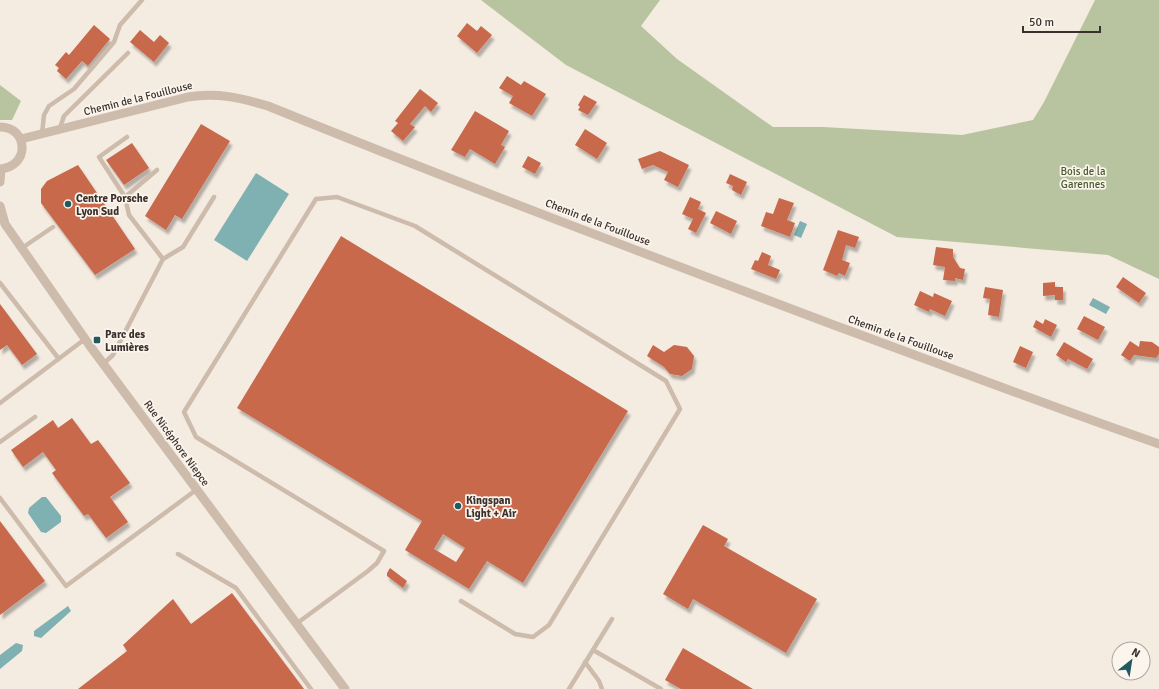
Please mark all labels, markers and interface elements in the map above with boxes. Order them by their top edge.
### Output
scale bar [1023,8,1100,34]
text: 50 m [1029,15,1054,30]
street label: Chemin de la Fouillouse [82,79,194,118]
park label: Bois de la Garennes [1060,165,1106,191]
place label: Centre Porsche Lyon Sud [76,192,149,218]
street label: Chemin de la Fouillouse [543,196,652,249]
marker: Centre Porsche Lyon Sud [63,199,73,209]
street label: Chemin de la Fouillouse [846,312,956,363]
place label: Parc des Lumières [105,328,149,354]
marker: Parc des Lumières [92,335,102,345]
street label: Rue Nicéphore Niepce [141,398,212,489]
place label: Kingspan Light + Air [466,494,517,520]
marker: Kingspan Light + Air [453,501,463,511]
north arrow [1111,641,1151,681]
text: N [1129,645,1142,660]

